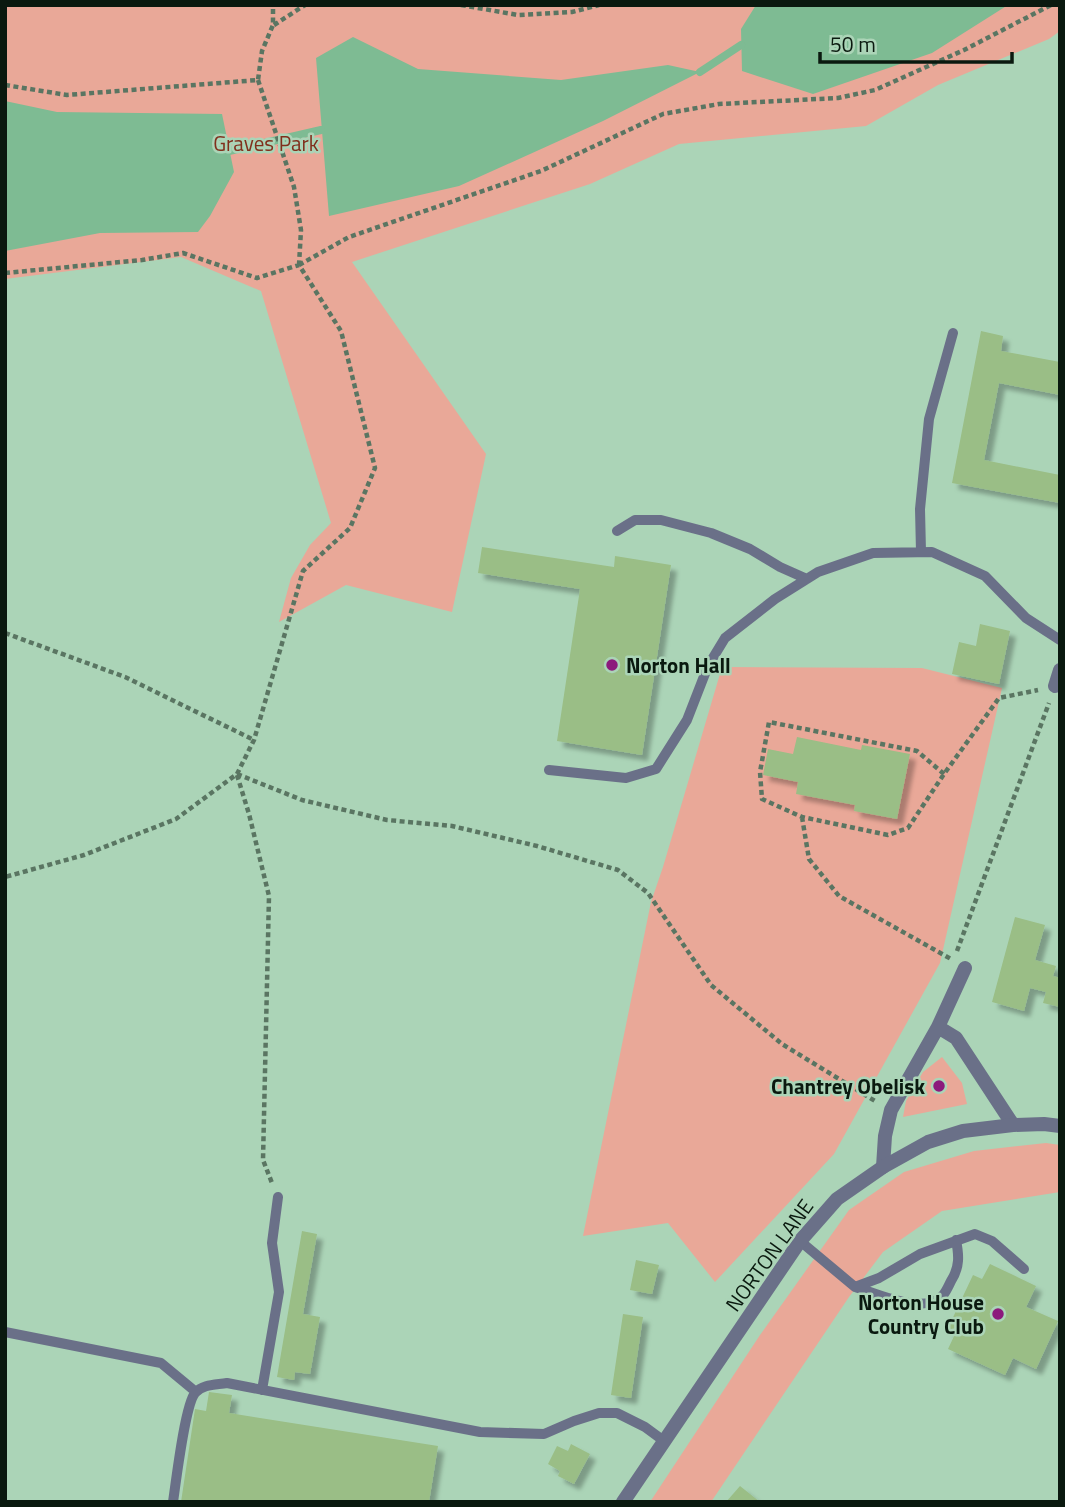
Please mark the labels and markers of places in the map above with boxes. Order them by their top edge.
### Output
place label: Norton Hall [626,649,731,681]
marker: Norton Hall [604,657,620,673]
place label: Chantrey Obelisk [771,1070,925,1102]
marker: Chantrey Obelisk [931,1078,947,1094]
place label: Norton House Country Club [858,1286,984,1342]
marker: Norton House Country Club [990,1306,1006,1322]

